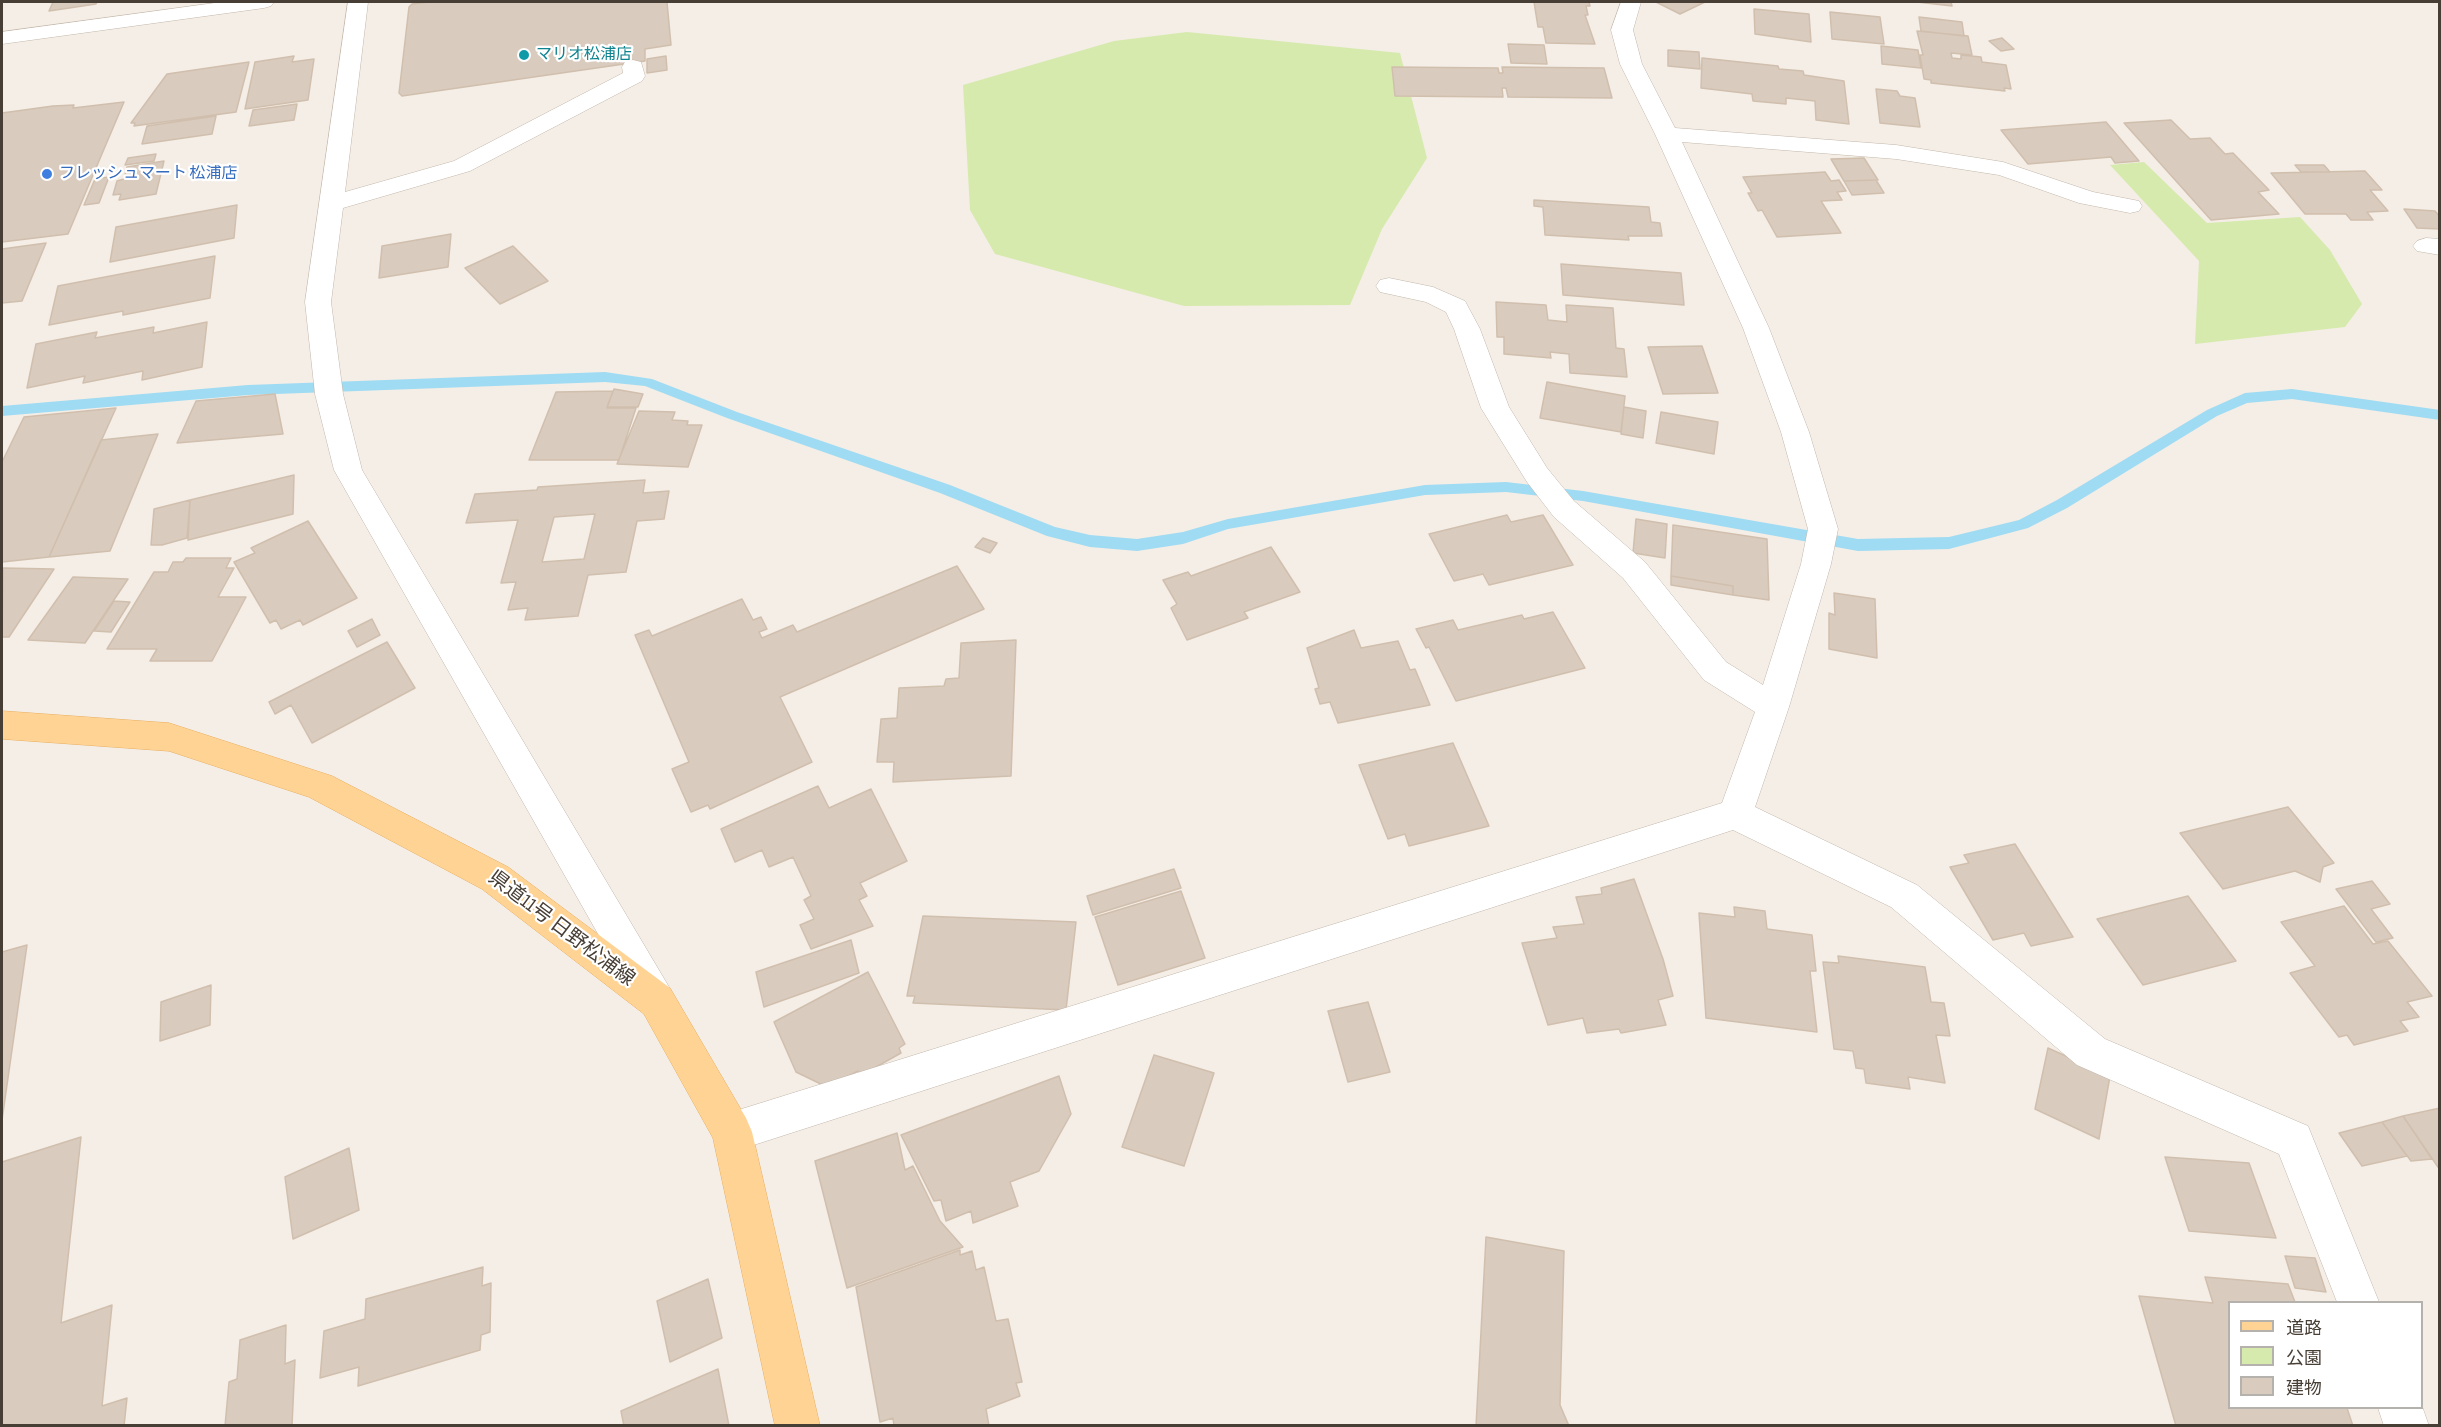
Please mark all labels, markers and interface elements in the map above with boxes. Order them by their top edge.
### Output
place label: マリオ松浦店 [536,45,632,65]
marker: マリオ松浦店 [517,48,531,62]
place label: フレッシュマート 松浦店 [59,164,238,184]
marker: フレッシュマート 松浦店 [40,167,54,181]
street label: 県道11号 日野松浦線 [483,866,639,992]
legend [2228,1301,2423,1409]
text: 道路 [2286,1318,2322,1339]
text: 公園 [2286,1348,2322,1369]
text: 建物 [2286,1378,2322,1399]

